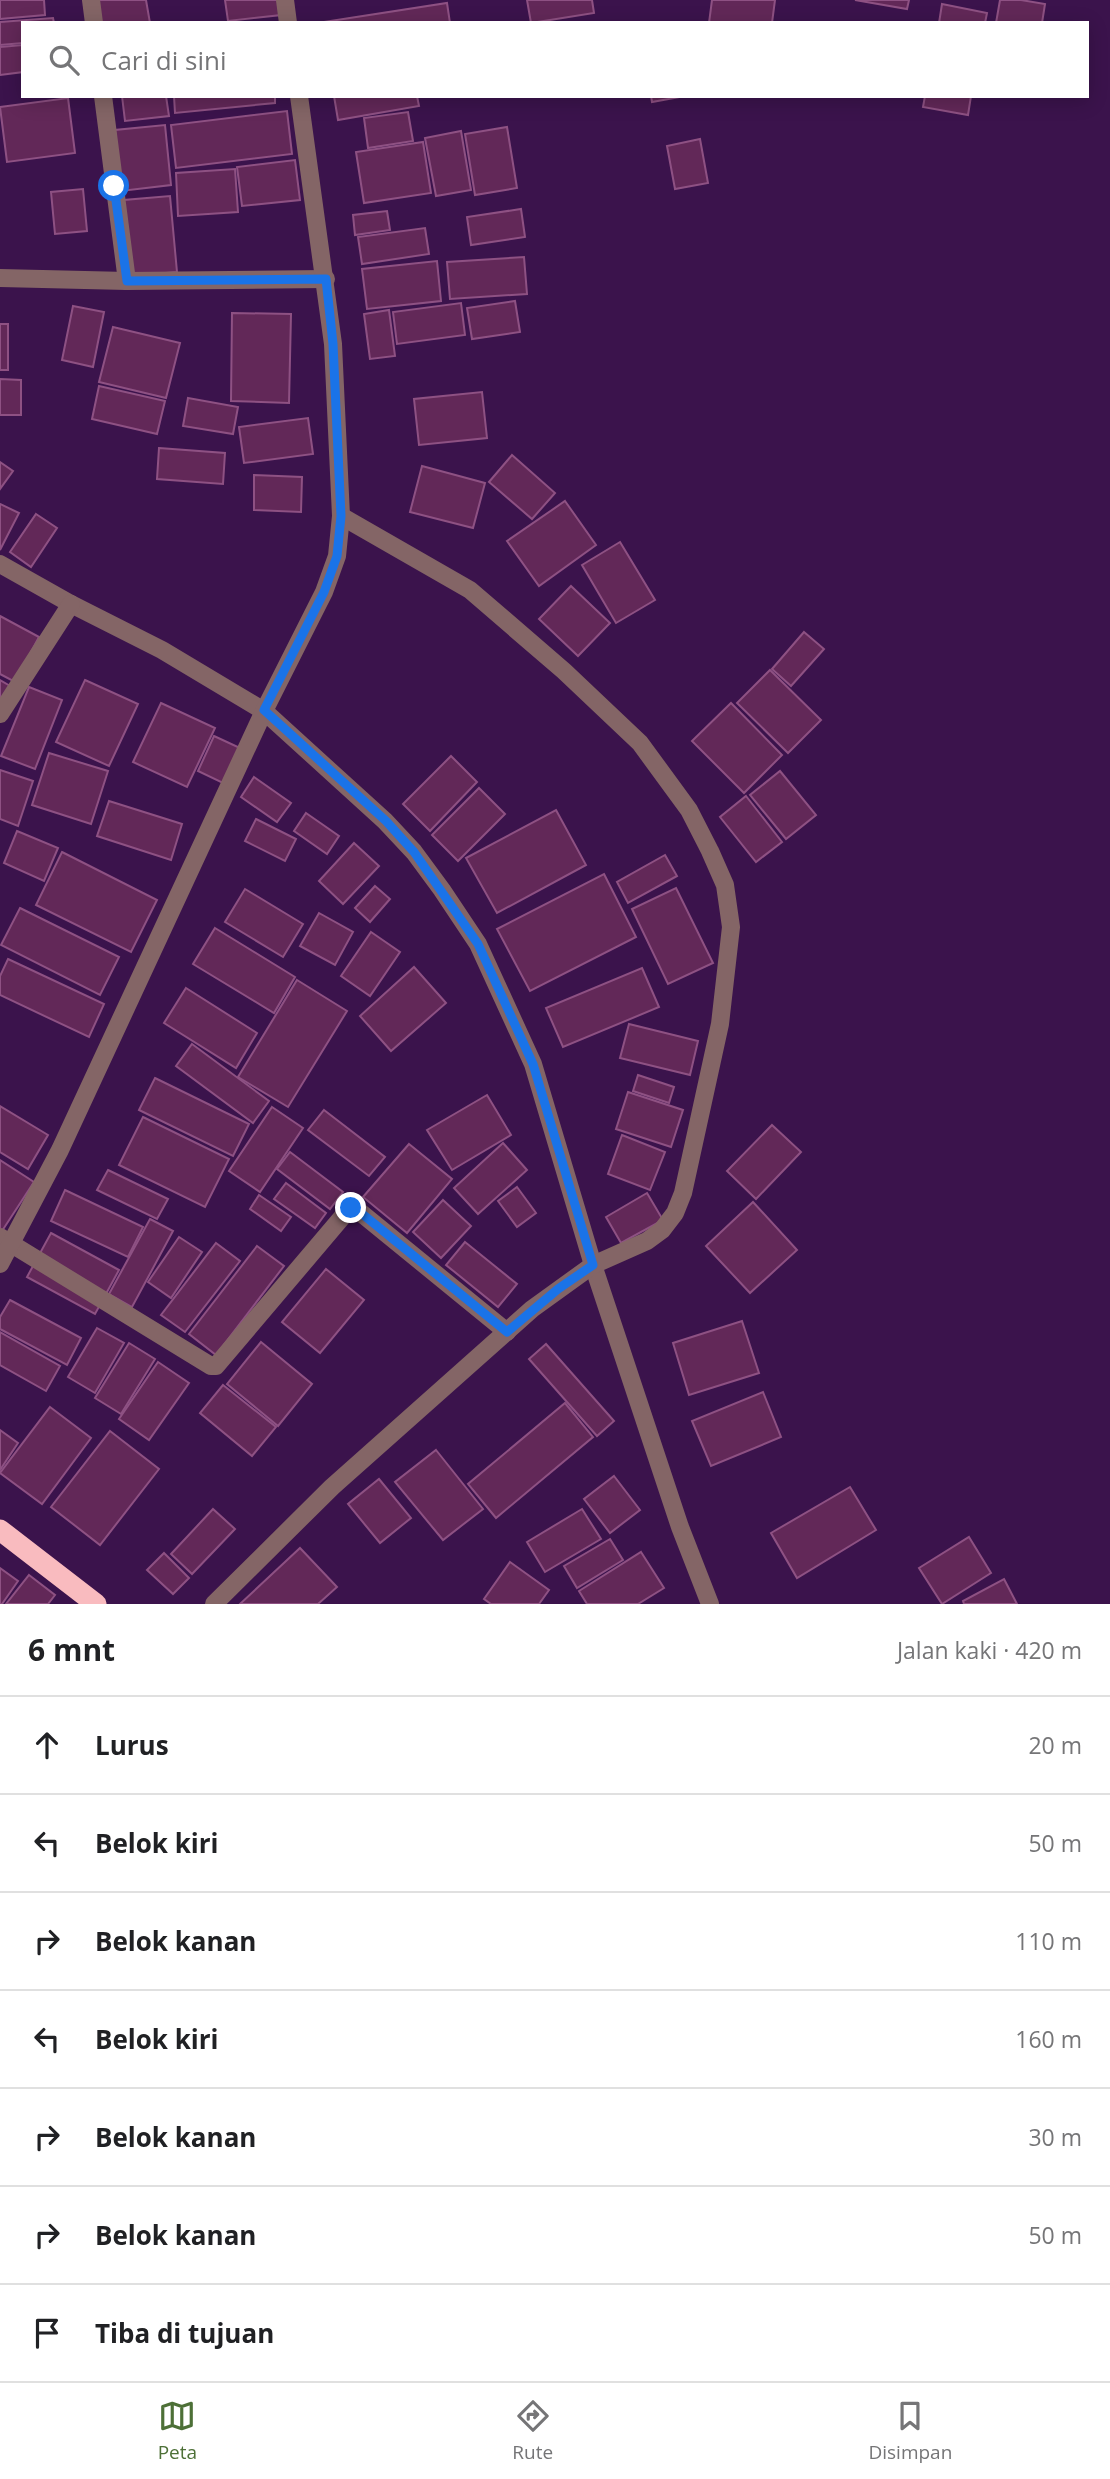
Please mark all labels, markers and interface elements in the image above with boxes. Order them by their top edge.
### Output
search box [21,21,1089,98]
icon: search [45,41,83,79]
text: Cari di sini [101,42,226,78]
route start [98,170,129,201]
route end [335,1192,366,1223]
text: 6 mnt [28,1629,115,1670]
text: Jalan kaki · 420 m [897,1634,1082,1666]
icon: ahead [28,1726,66,1764]
text: Lurus [95,1727,169,1763]
text: 20 m [1028,1729,1082,1761]
icon: left [28,1824,66,1862]
text: Belok kiri [95,1825,219,1861]
text: 50 m [1028,1827,1082,1859]
icon: right [28,1922,66,1960]
text: Belok kanan [95,1923,256,1959]
text: 110 m [1015,1925,1082,1957]
icon: left [28,2020,66,2058]
text: Belok kiri [95,2021,219,2057]
text: 160 m [1015,2023,1082,2055]
icon: right [28,2118,66,2156]
text: Belok kanan [95,2119,256,2155]
text: 30 m [1028,2121,1082,2153]
icon: right [28,2216,66,2254]
text: Belok kanan [95,2217,256,2253]
text: 50 m [1028,2219,1082,2251]
icon: arrive [28,2314,66,2352]
text: Tiba di tujuan [95,2315,274,2351]
tab: Peta [158,2397,197,2465]
tab: Rute [512,2397,553,2465]
tab: Disimpan [868,2397,952,2465]

